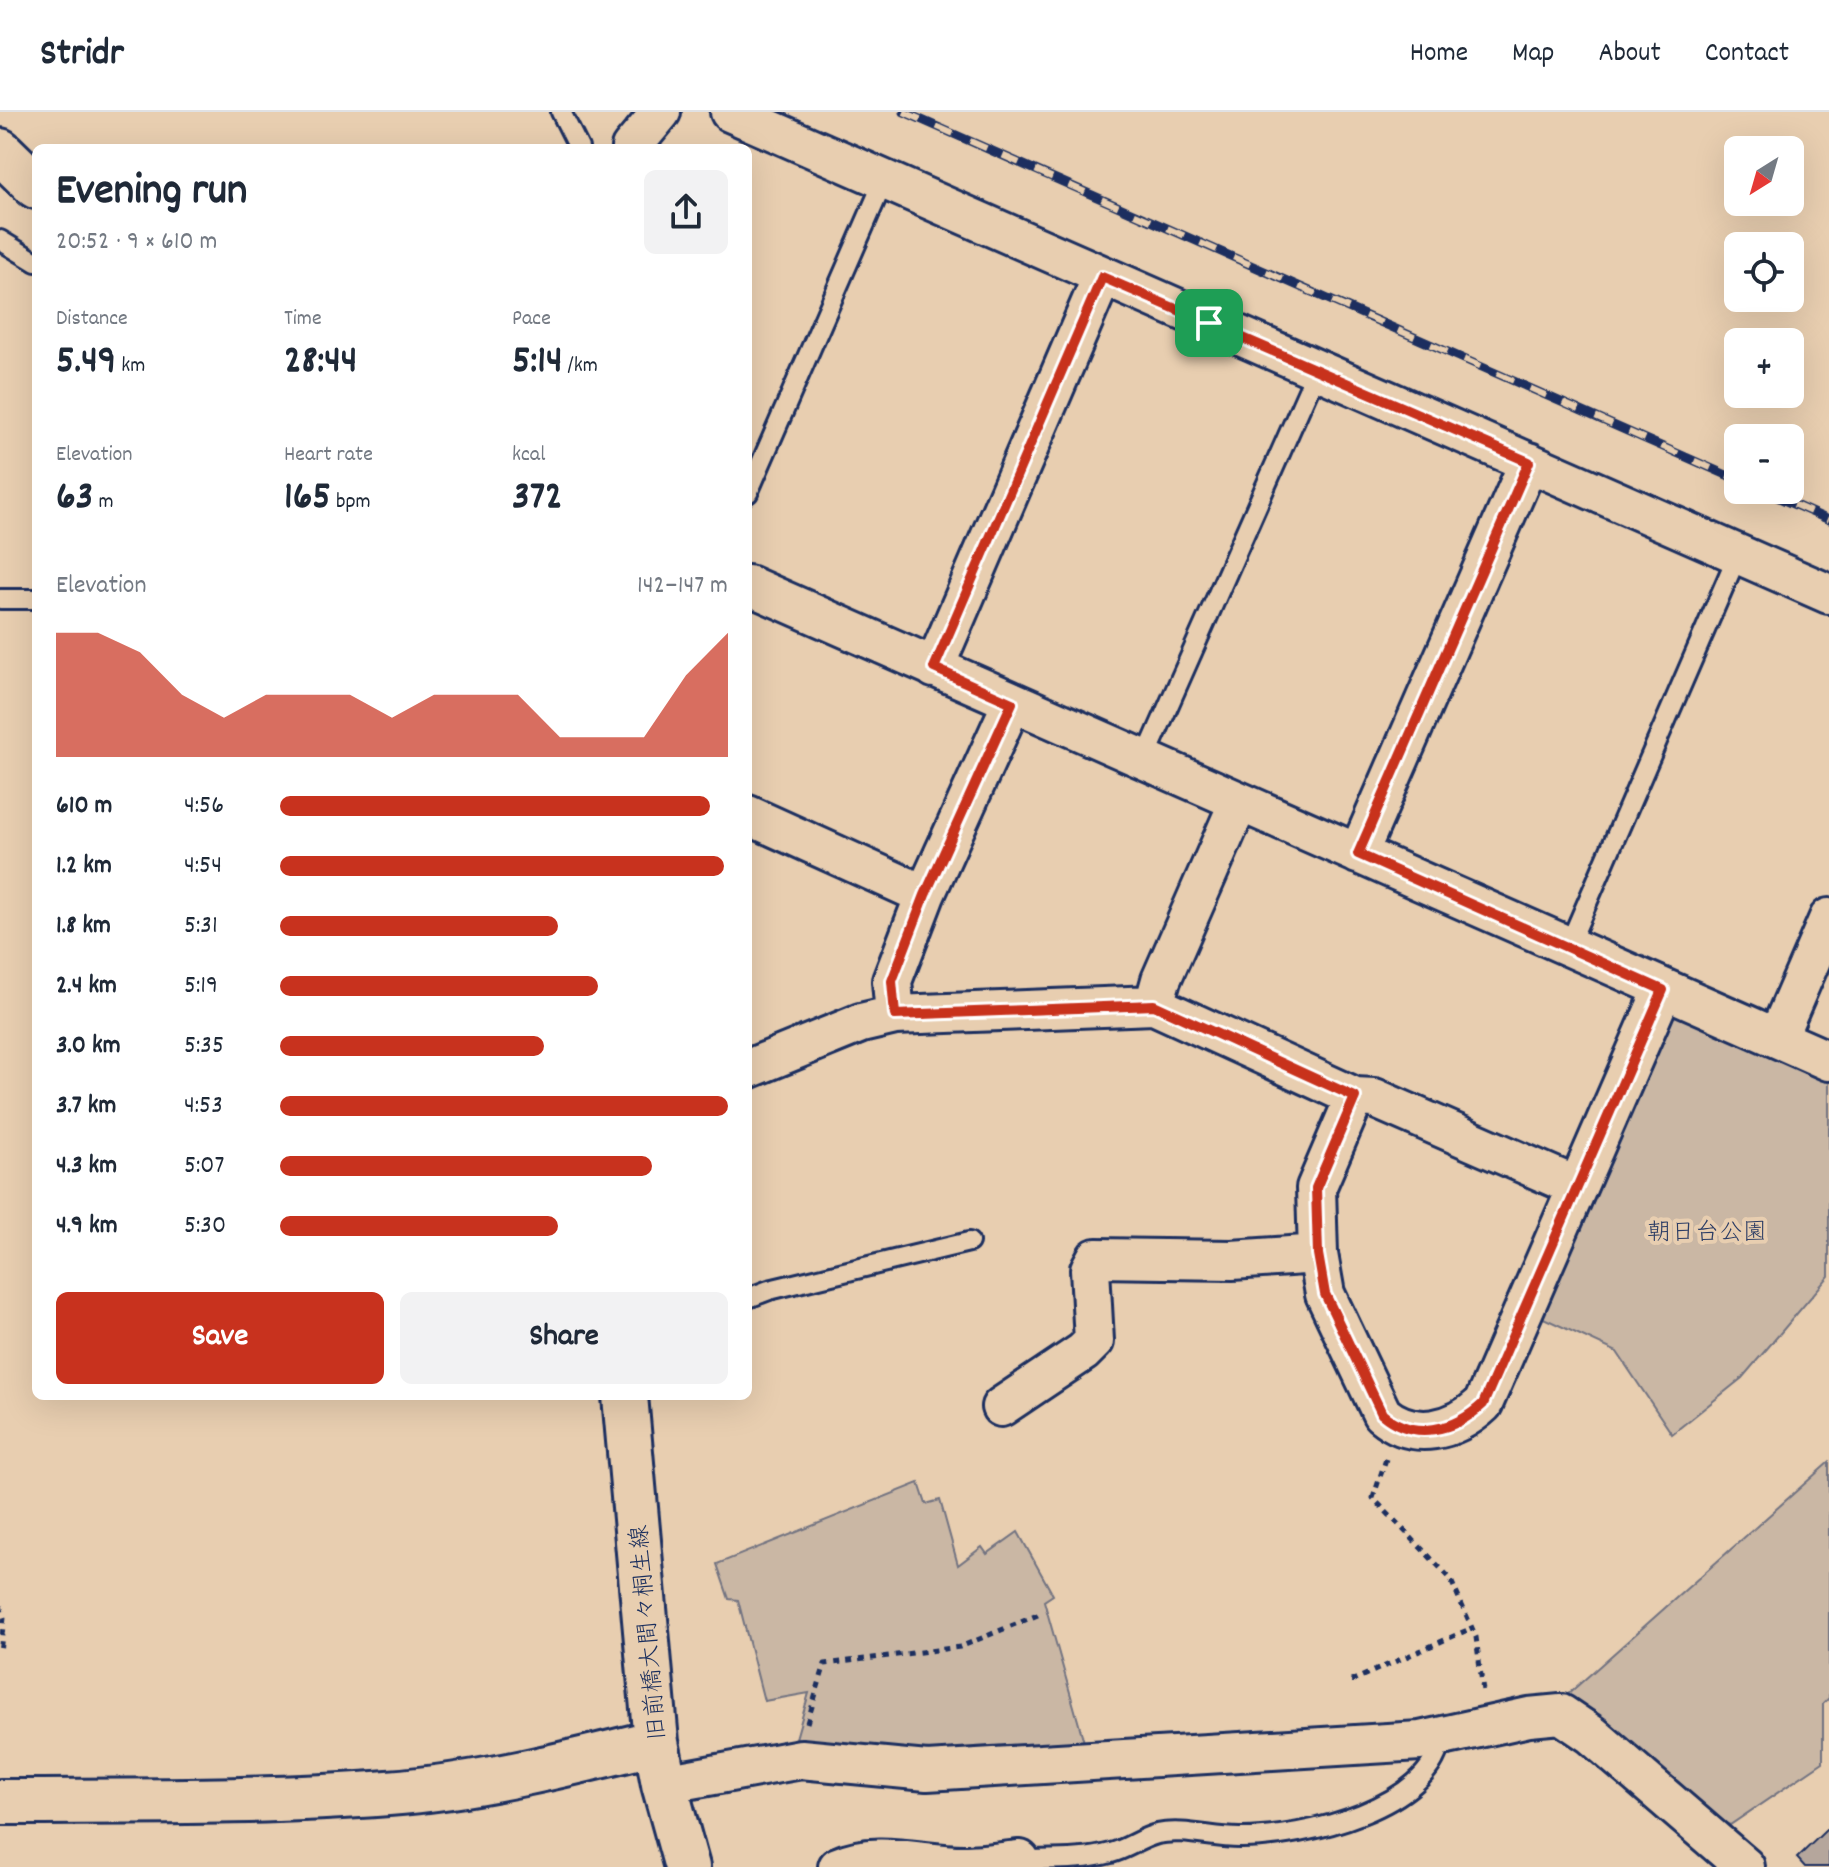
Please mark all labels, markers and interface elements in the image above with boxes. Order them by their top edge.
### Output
text: Stridr [40,28,124,83]
text: Home [1410,35,1468,75]
text: Map [1512,35,1554,75]
text: About [1598,35,1661,75]
text: Contact [1705,35,1789,75]
north arrow [1724,136,1804,216]
map controls [1724,136,1804,504]
text: Evening run [56,162,247,225]
button: share [644,170,728,254]
text: 20:52 · 9 × 610 m [56,224,218,261]
button: locate [1724,232,1804,312]
pin [1175,289,1243,357]
icon: arrive [1187,301,1231,345]
text: Distance [56,304,128,335]
text: Time [284,304,322,335]
text: Pace [512,304,551,335]
button: + [1724,328,1804,408]
text: 5.49 [56,335,116,392]
text: 28:44 [284,335,357,392]
text: 5:14 [512,335,563,392]
text: km [116,351,145,382]
text: /km [563,351,598,382]
button: − [1724,424,1804,504]
text: Elevation [56,440,133,471]
text: Heart rate [284,440,373,471]
text: kcal [512,440,545,471]
text: 63 [56,471,93,528]
text: 165 [284,471,331,528]
text: 372 [512,471,563,528]
text: m [93,487,114,518]
text: bpm [331,487,371,518]
text: Elevation [56,568,146,605]
text: 142–147 m [637,568,728,605]
text: 610 m [56,788,112,825]
text: 4:56 [184,788,224,825]
text: 1.2 km [56,848,112,885]
text: 4:54 [184,848,222,885]
text: 1.8 km [56,908,111,945]
text: 5:31 [184,908,218,945]
text: 2.4 km [56,968,117,1005]
text: 5:19 [184,968,218,1005]
text: 3.0 km [56,1028,121,1065]
text: 5:35 [184,1028,224,1065]
text: 3.7 km [56,1088,116,1125]
text: 4:53 [184,1088,223,1125]
text: 4.3 km [56,1148,117,1185]
text: 5:07 [184,1148,224,1185]
text: 4.9 km [56,1208,118,1245]
text: 5:30 [184,1208,226,1245]
park label: 朝日台公園 [1647,1217,1767,1251]
button: Save [56,1292,384,1384]
button: Share [400,1292,728,1384]
street label: 旧前橋大間々桐生線 [624,1524,676,1742]

